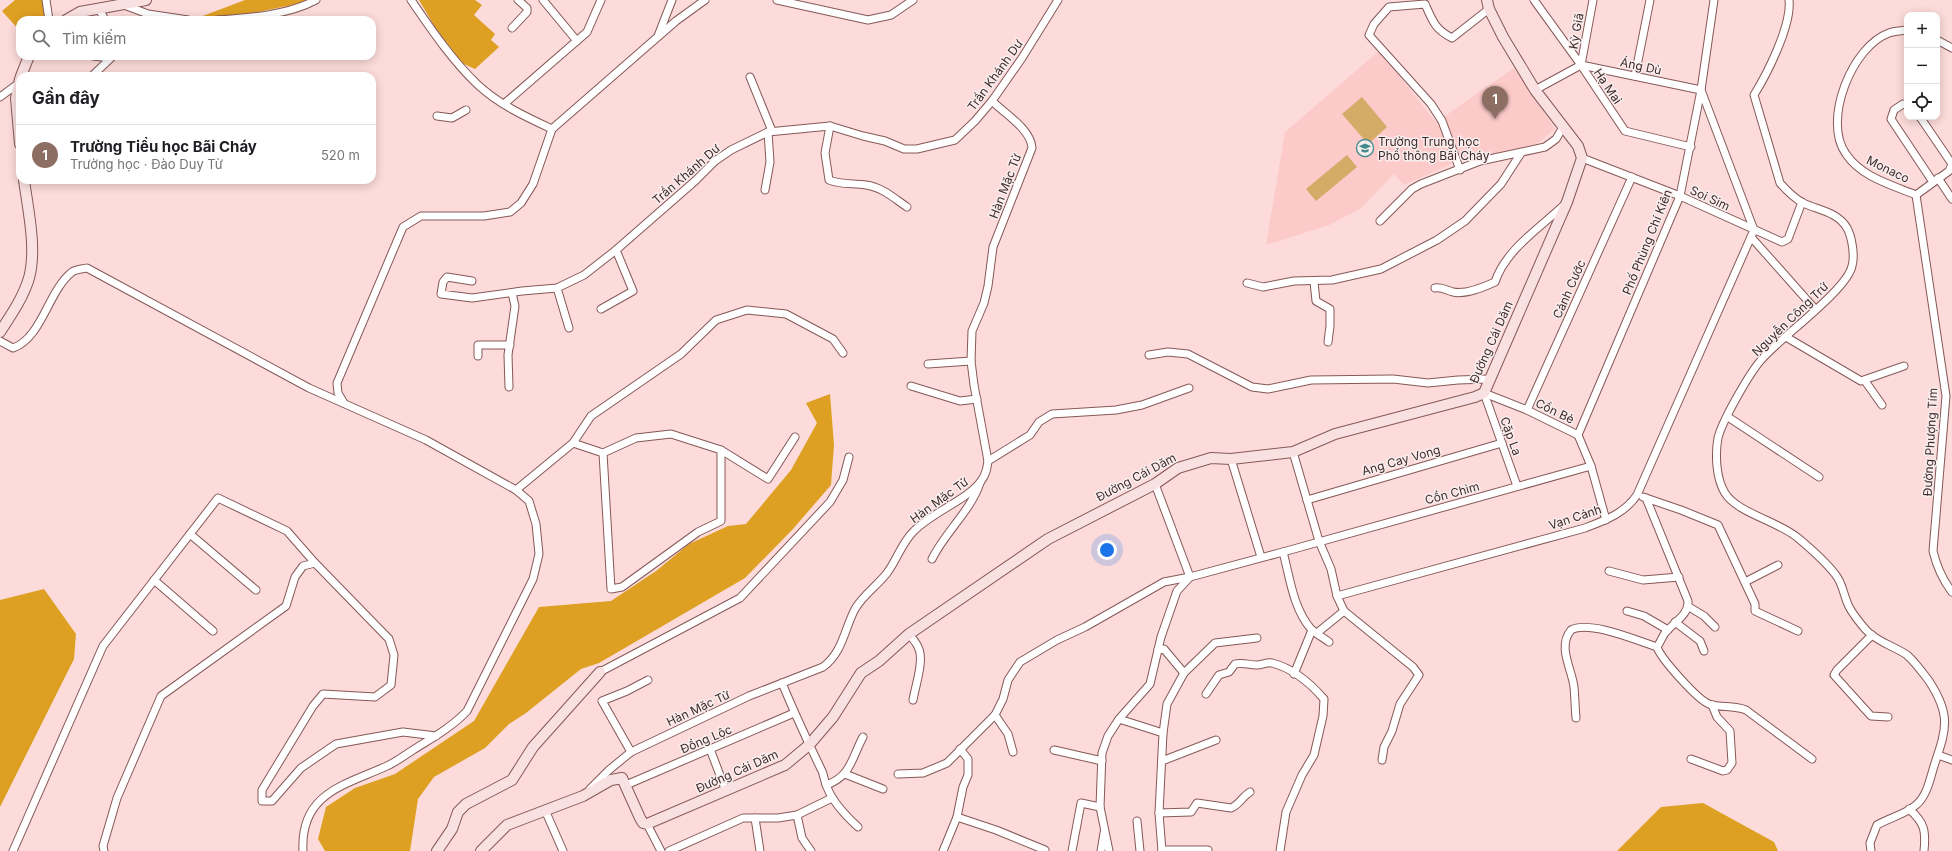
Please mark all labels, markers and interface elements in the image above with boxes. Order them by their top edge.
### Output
street label: Kỳ Giã [1565,12,1587,50]
map controls [1904,12,1940,120]
button: + [1904,12,1940,48]
search box [16,16,376,60]
icon: search [30,27,52,49]
text: Tìm kiếm [62,29,126,48]
street label: Trần Khánh Dư [964,36,1026,114]
button: − [1904,48,1940,84]
street label: Áng Dù [1619,54,1663,78]
street label: Hạ Mai [1591,65,1625,107]
button: locate [1904,84,1940,120]
pin: 1 [1482,86,1508,119]
text: Gần đây [32,88,100,108]
place label: Trường Trung học Phổ thông Bãi Cháy [1378,134,1490,163]
text: Trường Tiểu học Bãi Cháy [70,137,257,156]
school or university icon: Trường Trung học Phổ thông Bãi Cháy [1355,138,1375,158]
street label: Trần Khánh Dư [649,140,723,207]
text: 1 [42,147,48,163]
text: 520 m [321,147,360,163]
street label: Hàn Mặc Tử [986,151,1024,221]
street label: Monaco [1864,152,1912,186]
text: Trường học · Đào Duy Từ [70,156,223,172]
street label: Soi Sim [1688,182,1732,214]
street label: Phố Phùng Chí Kiên [1619,187,1675,297]
street label: Cảnh Cước [1549,257,1589,321]
street label: Nguyễn Công Trứ [1749,278,1832,359]
street label: Đường Cái Dăm [1466,299,1516,385]
street label: Đường Phượng Tím [1920,387,1940,497]
street label: Cồn Bè [1533,395,1577,427]
street label: Cặp La [1497,415,1525,457]
street label: Ang Cay Vong [1360,442,1442,478]
street label: Đường Cái Dăm [1093,450,1179,504]
street label: Hàn Mặc Tử [907,474,971,526]
street label: Cồn Chìm [1423,479,1481,507]
street label: Vạn Cảnh [1547,501,1603,533]
your location [1097,540,1117,560]
street label: Hàn Mặc Tử [664,687,733,729]
street label: Đồng Lộc [678,721,734,757]
street label: Đường Cái Dăm [694,746,780,796]

